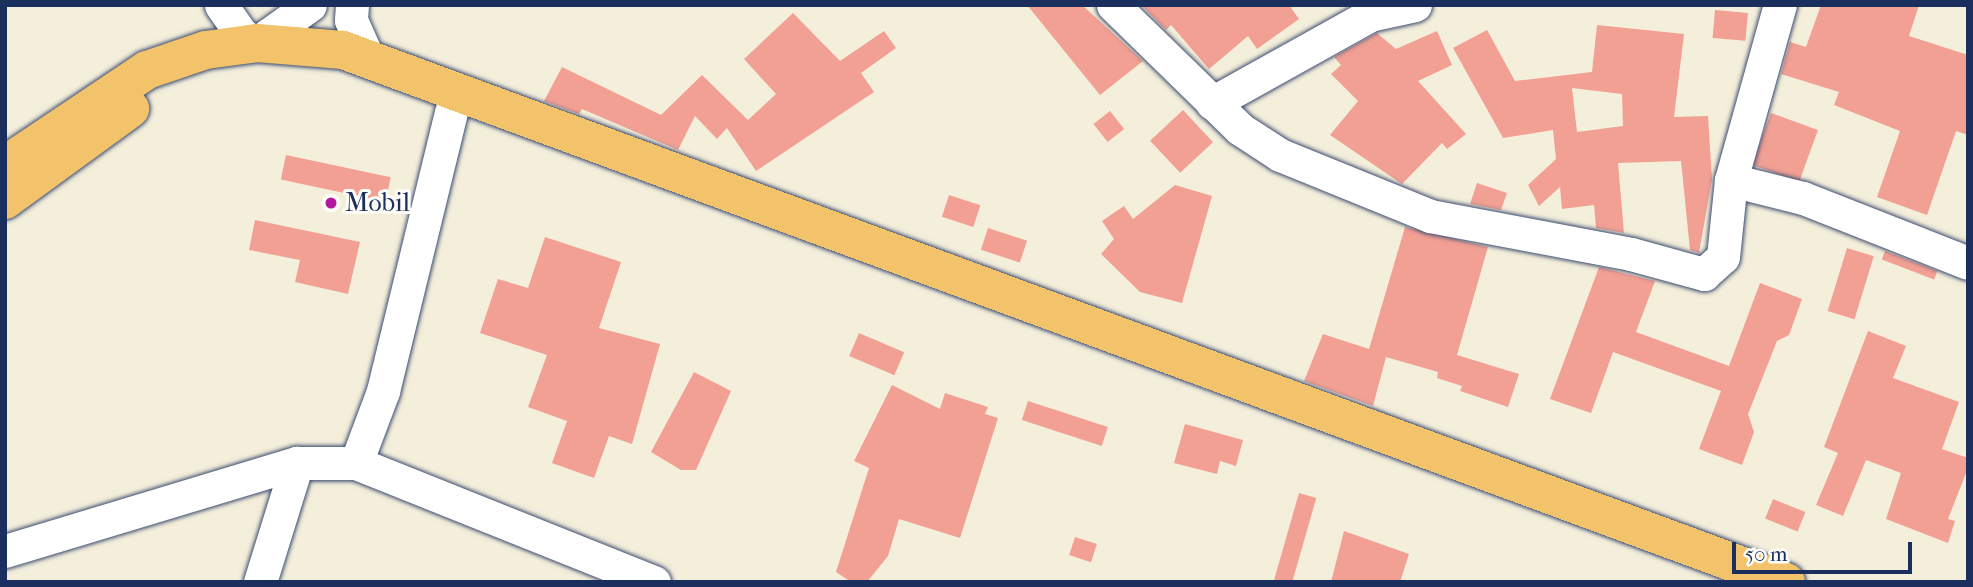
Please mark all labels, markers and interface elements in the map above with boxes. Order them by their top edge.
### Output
place label: Mobil [345,187,410,219]
marker: Mobil [323,195,339,211]
scale bar [1735,528,1915,572]
text: 50 m [1745,542,1788,566]

